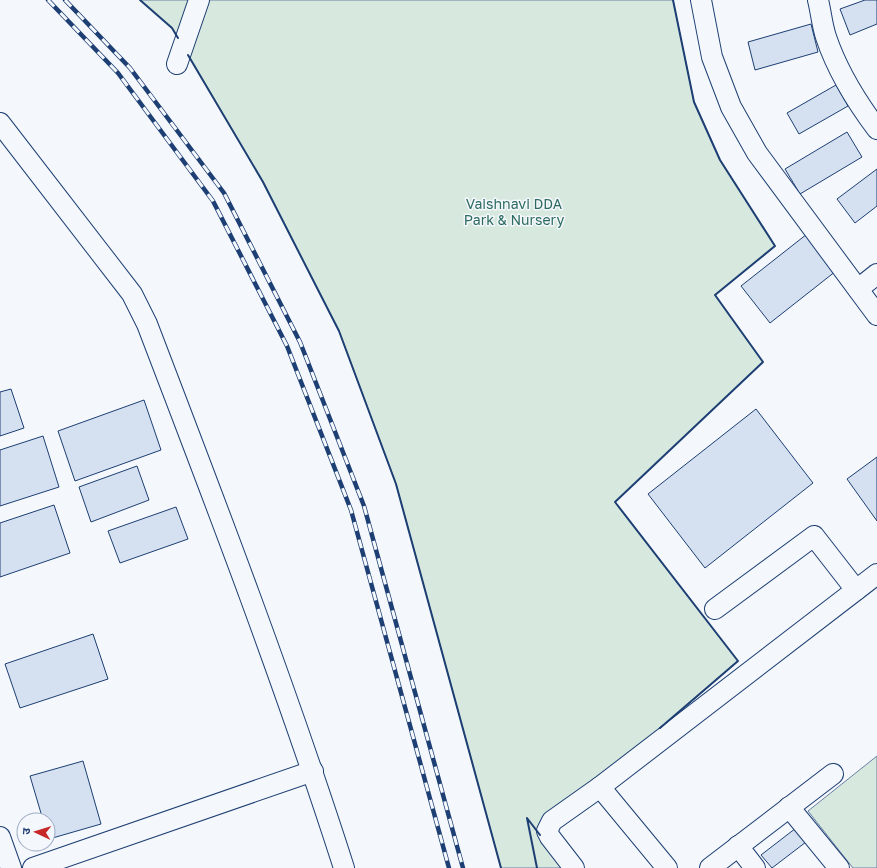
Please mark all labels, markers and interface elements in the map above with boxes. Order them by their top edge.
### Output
park label: Vaishnavi DDA Park & Nursery [464,195,564,228]
north arrow [16,812,56,852]
text: उ [19,827,32,835]

